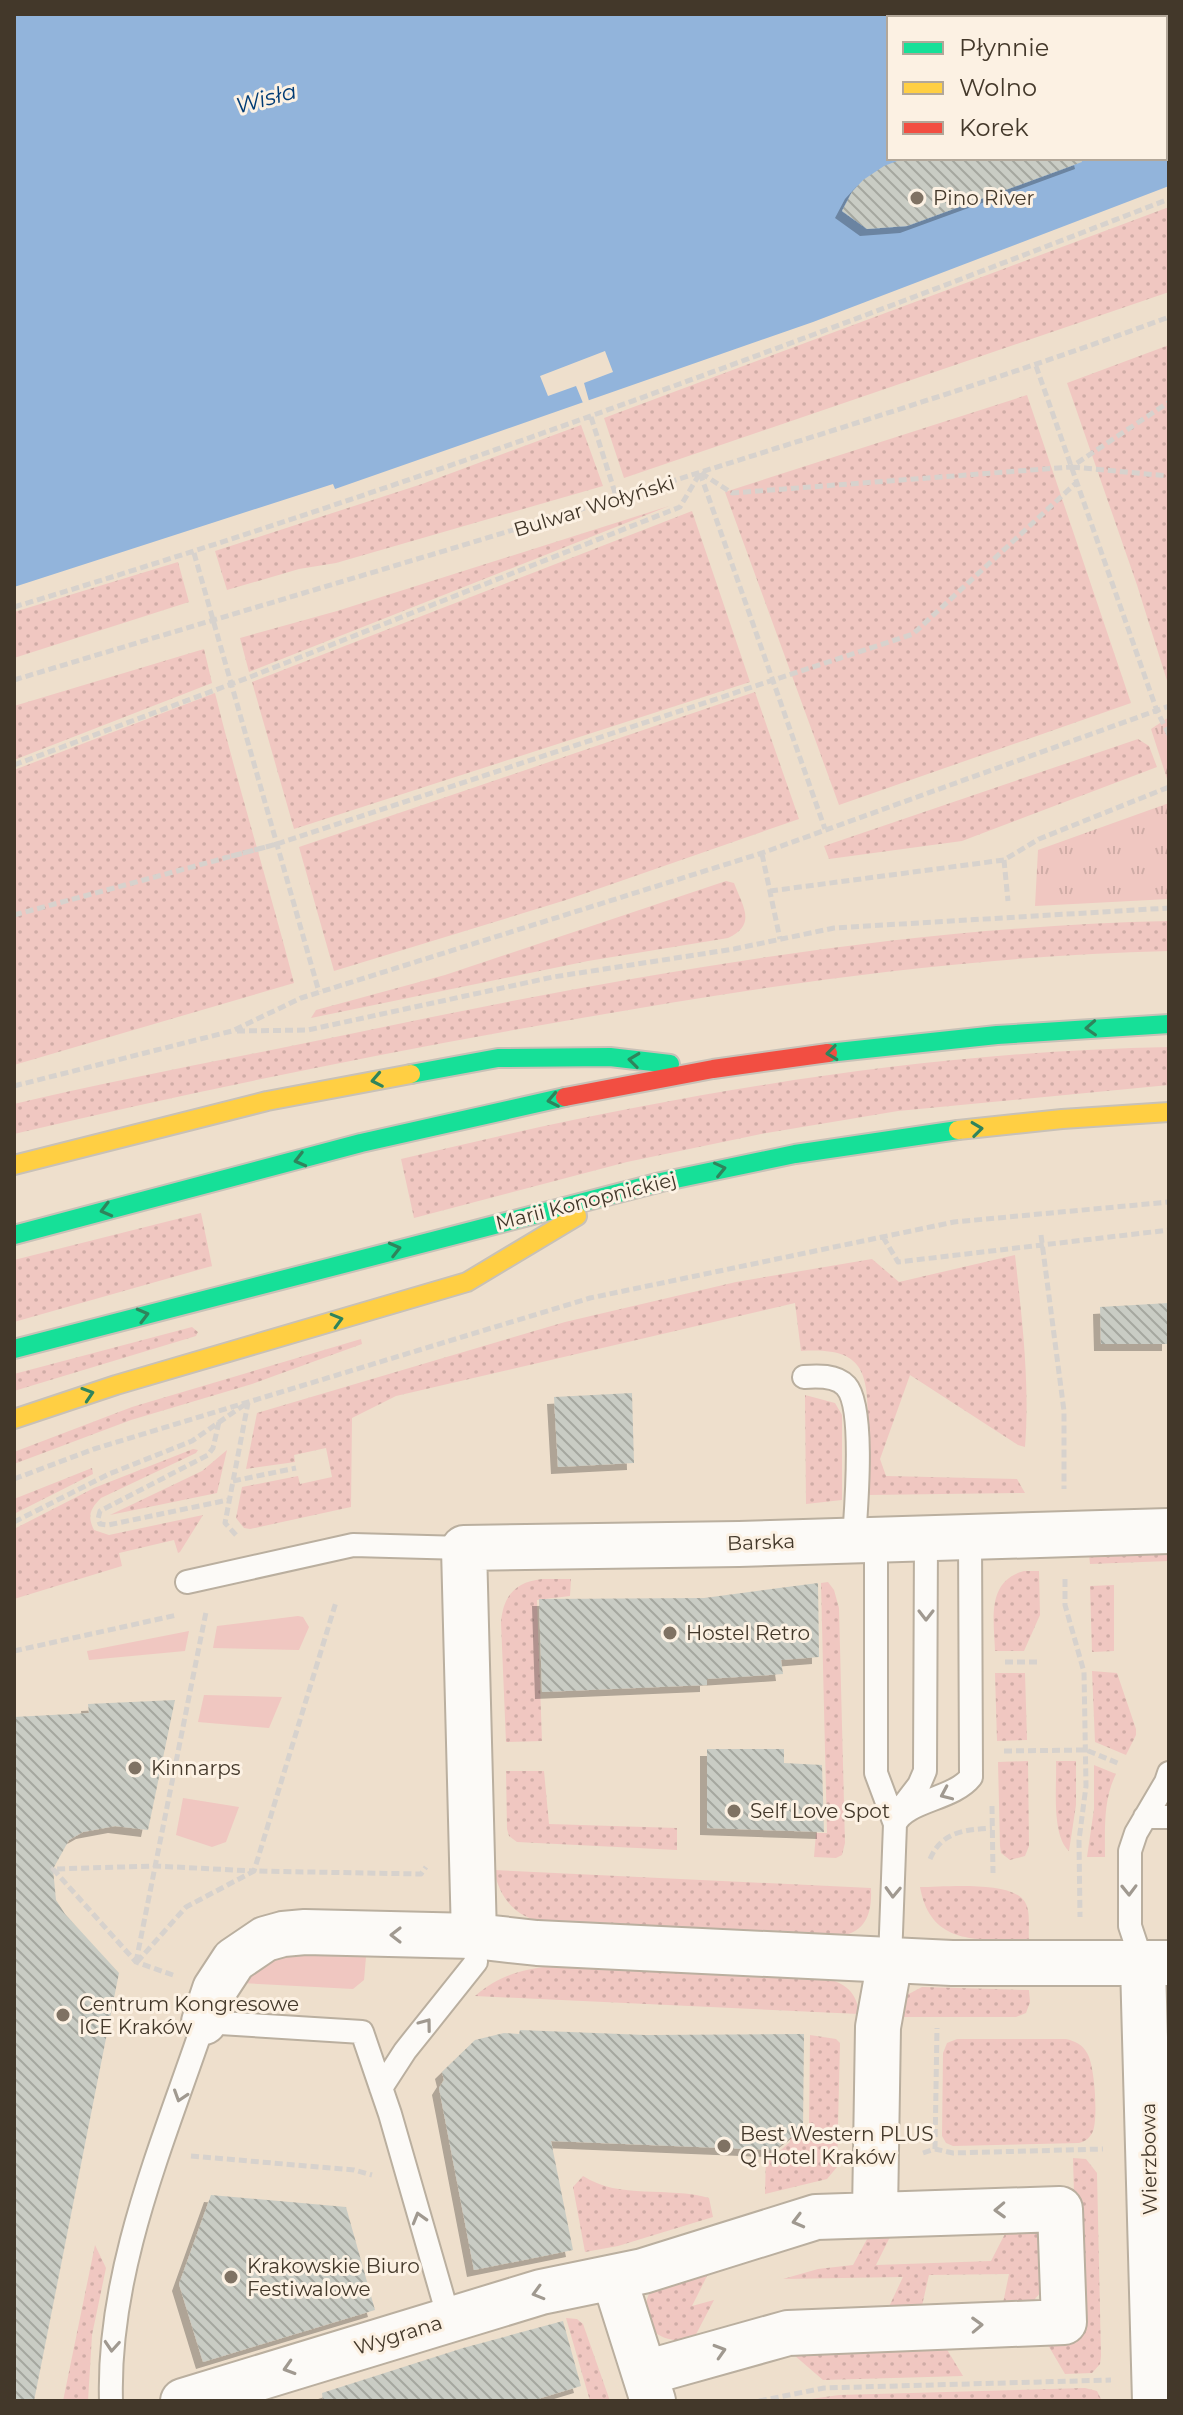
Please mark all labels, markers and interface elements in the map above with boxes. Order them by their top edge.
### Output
legend [887,16,1167,160]
text: Płynnie [959,33,1049,62]
text: Wolno [959,73,1037,102]
water label: Wisła [233,77,299,120]
text: Korek [959,113,1029,142]
place label: Pino River [933,186,1035,210]
marker: Pino River [908,189,926,207]
street label: Bulwar Wołyński [511,470,677,542]
one-way arrow [1084,1019,1097,1036]
one-way arrow [825,1044,838,1061]
one-way arrow [628,1052,641,1069]
one-way arrow [370,1071,383,1088]
one-way arrow [546,1090,559,1107]
one-way arrow [971,1120,984,1137]
one-way arrow [293,1150,307,1167]
one-way arrow [713,1161,726,1178]
street label: Marii Konopnickiej [493,1167,679,1235]
one-way arrow [99,1201,113,1218]
one-way arrow [388,1241,402,1258]
one-way arrow [136,1307,150,1324]
one-way arrow [330,1313,344,1329]
one-way arrow [81,1387,94,1403]
street label: Barska [727,1529,795,1555]
one-way arrow [917,1609,935,1622]
place label: Hostel Retro [686,1621,810,1645]
marker: Hostel Retro [661,1624,679,1642]
place label: Kinnarps [151,1756,241,1780]
marker: Kinnarps [126,1759,144,1777]
one-way arrow [940,1784,954,1800]
place label: Self Love Spot [750,1799,890,1823]
marker: Self Love Spot [725,1802,743,1820]
one-way arrow [1120,1884,1138,1897]
one-way arrow [884,1886,901,1899]
one-way arrow [389,1926,402,1944]
place label: Centrum Kongresowe ICE Kraków [79,1992,299,2039]
marker: Centrum Kongresowe ICE Kraków [54,2006,72,2024]
one-way arrow [416,2018,430,2033]
one-way arrow [173,2088,189,2102]
street label: Wierzbowa [1136,2103,1162,2215]
place label: Best Western PLUS Q Hotel Kraków [740,2122,934,2169]
marker: Best Western PLUS Q Hotel Kraków [715,2137,733,2155]
one-way arrow [993,2201,1006,2218]
one-way arrow [412,2211,428,2225]
one-way arrow [791,2212,805,2229]
place label: Krakowskie Biuro Festiwalowe [247,2254,420,2301]
marker: Krakowskie Biuro Festiwalowe [222,2268,240,2286]
one-way arrow [531,2284,545,2300]
street label: Wygrana [351,2310,445,2360]
one-way arrow [971,2317,984,2334]
one-way arrow [104,2340,121,2353]
one-way arrow [713,2344,726,2360]
one-way arrow [283,2359,297,2375]

